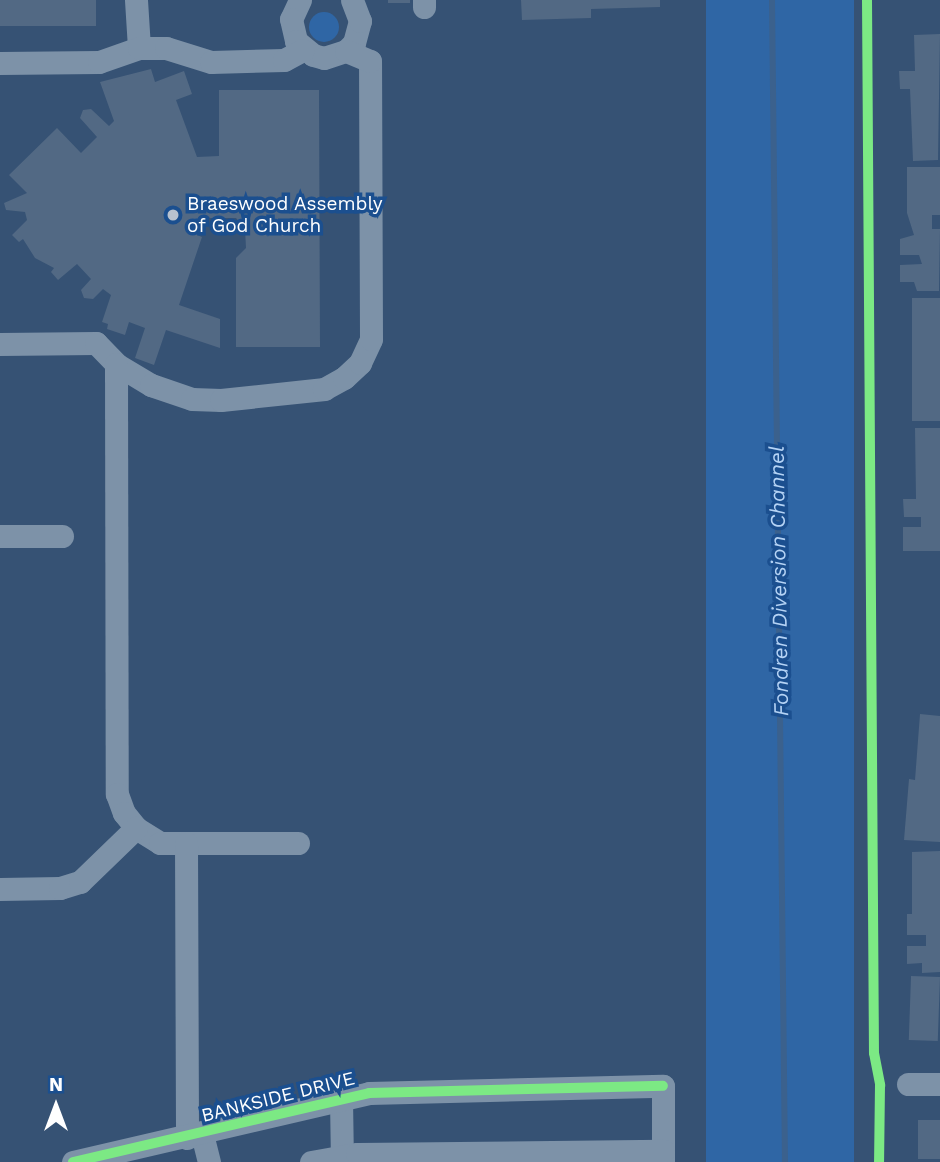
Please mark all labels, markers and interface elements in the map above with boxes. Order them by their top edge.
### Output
place label: Braeswood Assembly of God Church [187,193,383,237]
marker: Braeswood Assembly of God Church [165,207,181,223]
water label: Fondren Diversion Channel [764,445,794,717]
street label: BANKSIDE DRIVE [199,1067,357,1127]
north arrow [21,1071,91,1141]
text: N [49,1073,63,1096]

